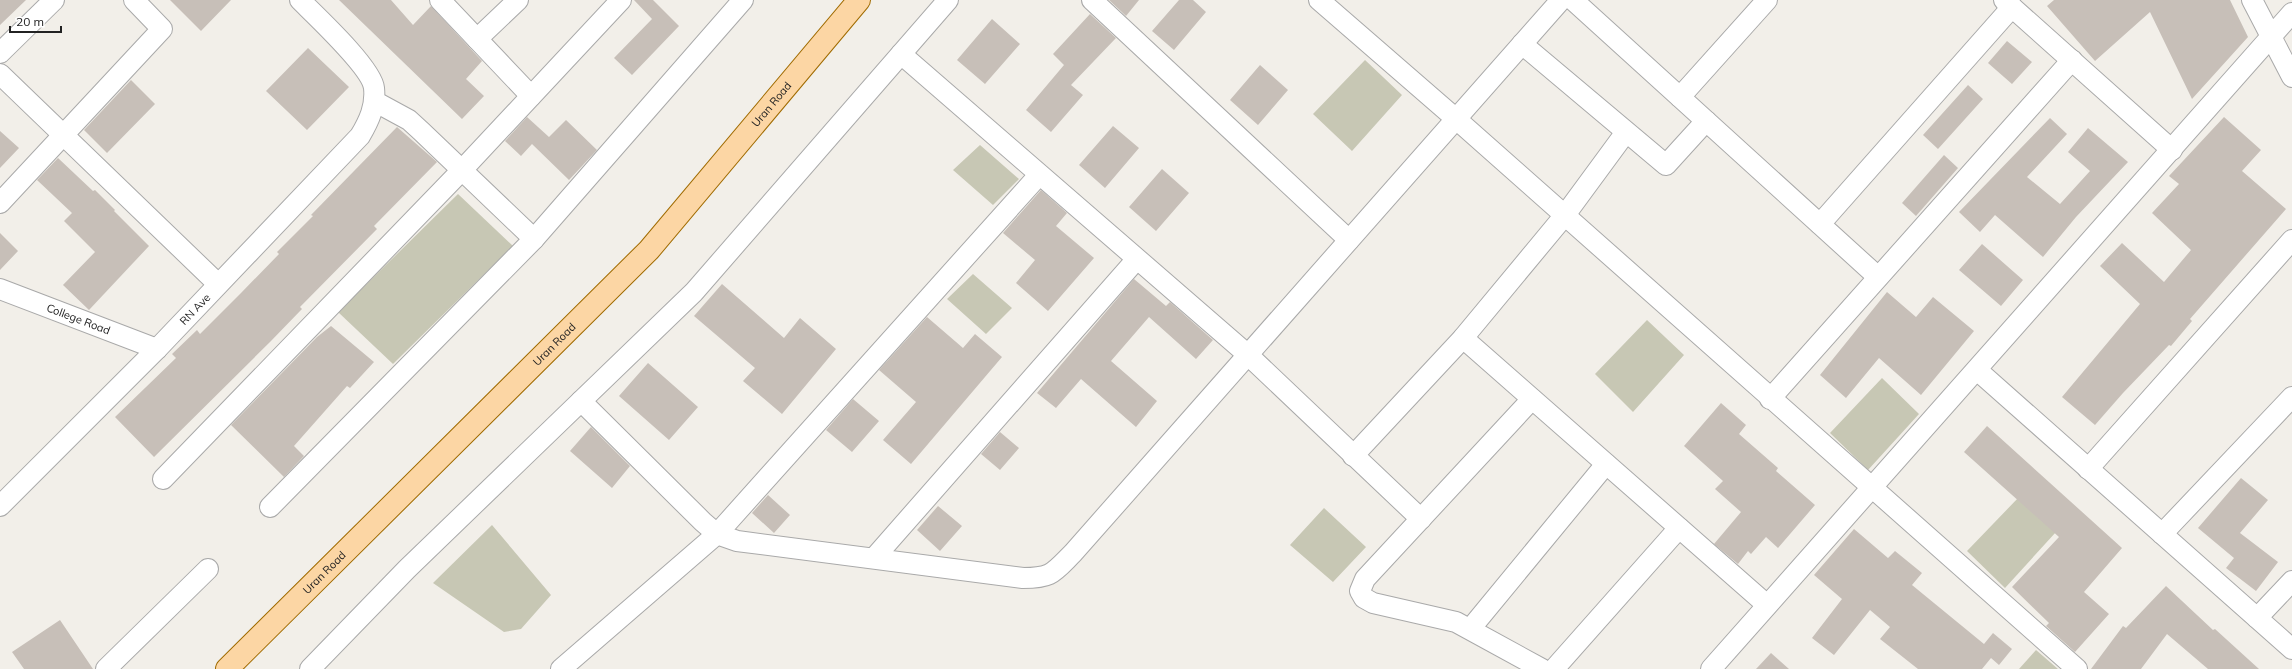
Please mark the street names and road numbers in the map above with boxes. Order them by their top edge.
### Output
street label: Uran Road [748,79,794,130]
street label: RN Ave [177,291,213,328]
street label: College Road [45,300,112,338]
street label: Uran Road [530,320,579,369]
street label: Uran Road [300,548,349,597]

